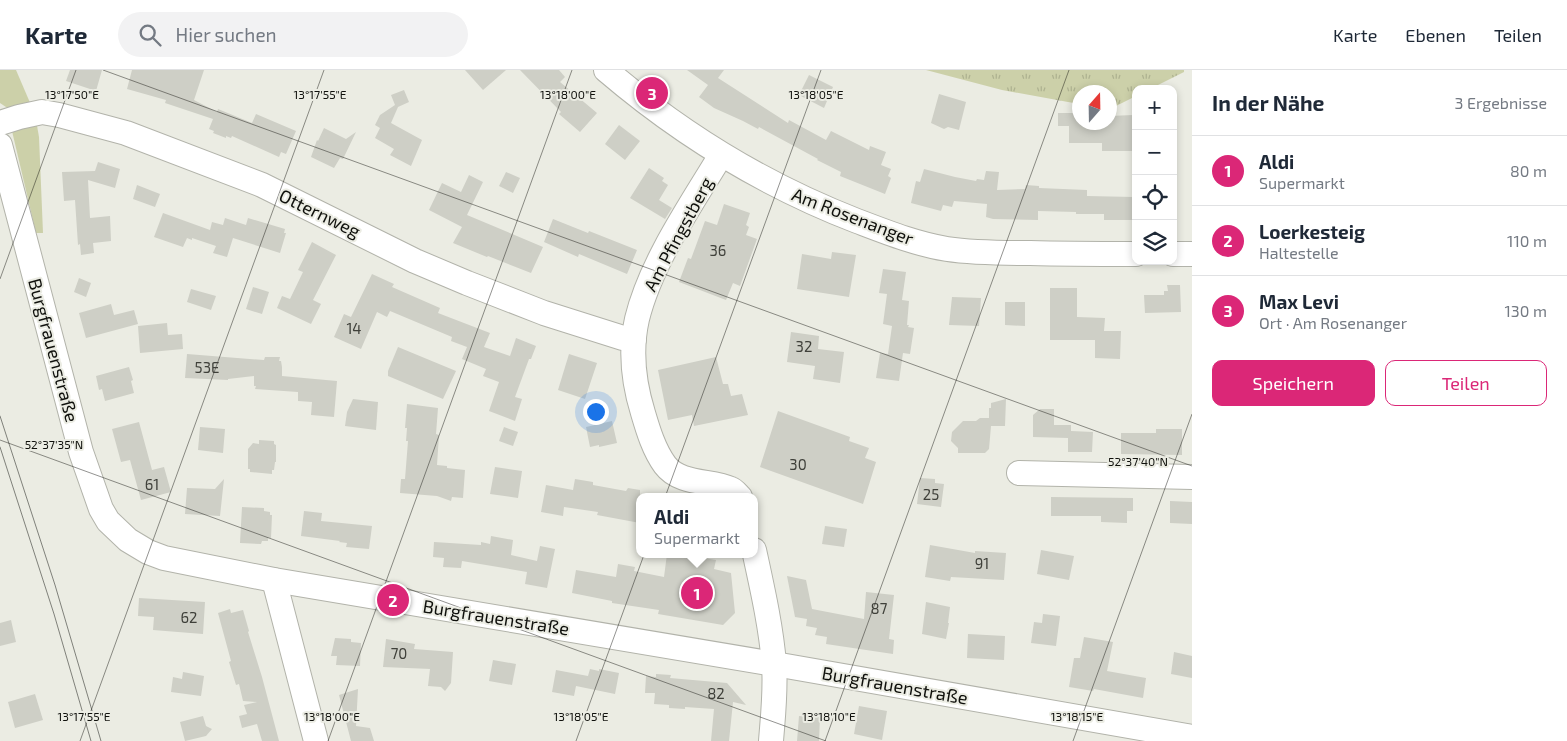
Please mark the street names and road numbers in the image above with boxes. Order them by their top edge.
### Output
street label: Am Pfingstberg [639,173,717,295]
street label: Am Rosenanger [789,183,917,249]
street label: Otternweg [276,184,364,242]
street label: Burgfrauenstraße [24,276,84,424]
street label: Burgfrauenstraße [421,595,571,639]
street label: Burgfrauenstraße [820,661,970,709]

